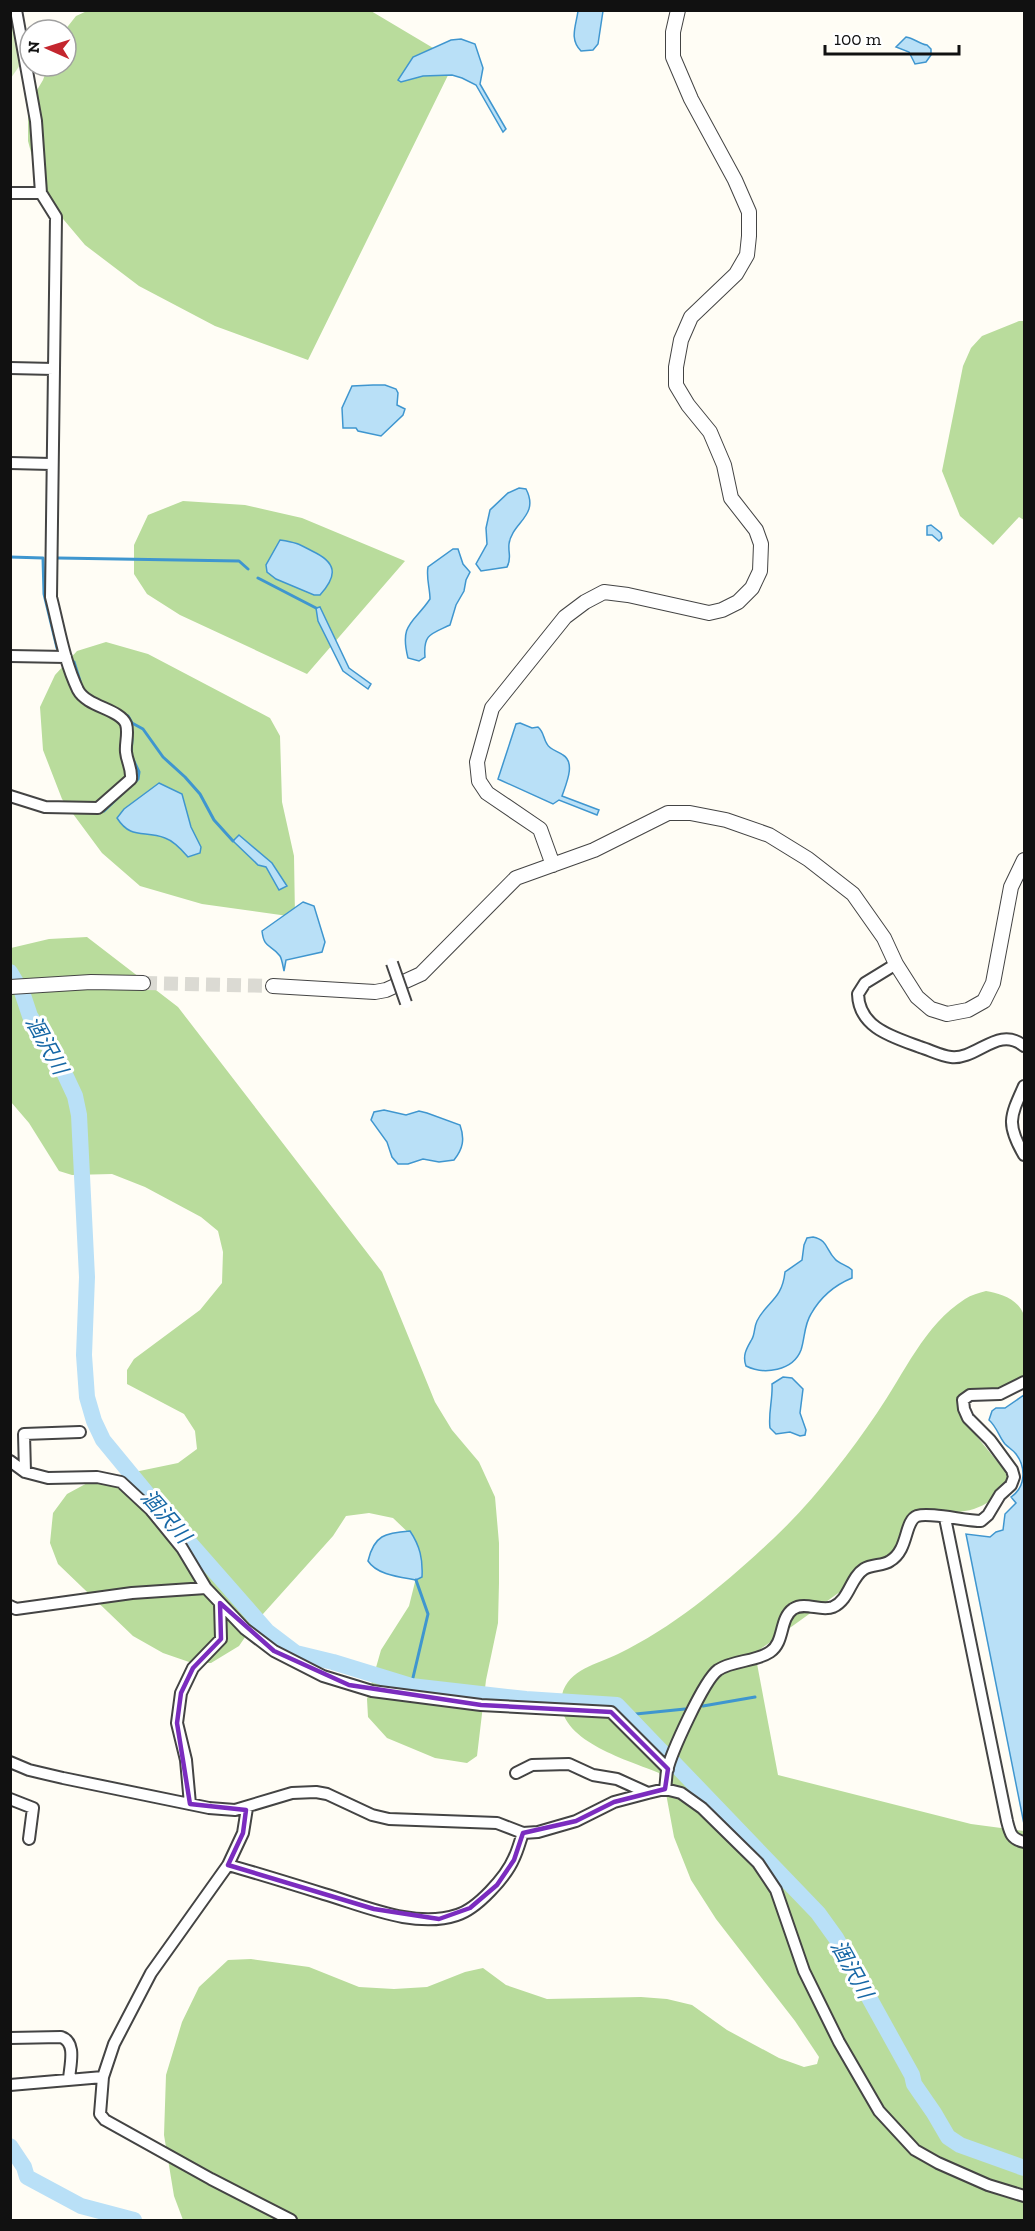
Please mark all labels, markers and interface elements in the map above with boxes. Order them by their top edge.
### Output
north arrow [18,18,78,78]
scale bar [825,18,958,56]
text: 100 m [834,28,882,50]
text: N [24,41,43,54]
water label: 涸沢川 [21,1011,74,1080]
water label: 涸沢川 [136,1484,197,1549]
water label: 涸沢川 [826,1935,879,2004]

